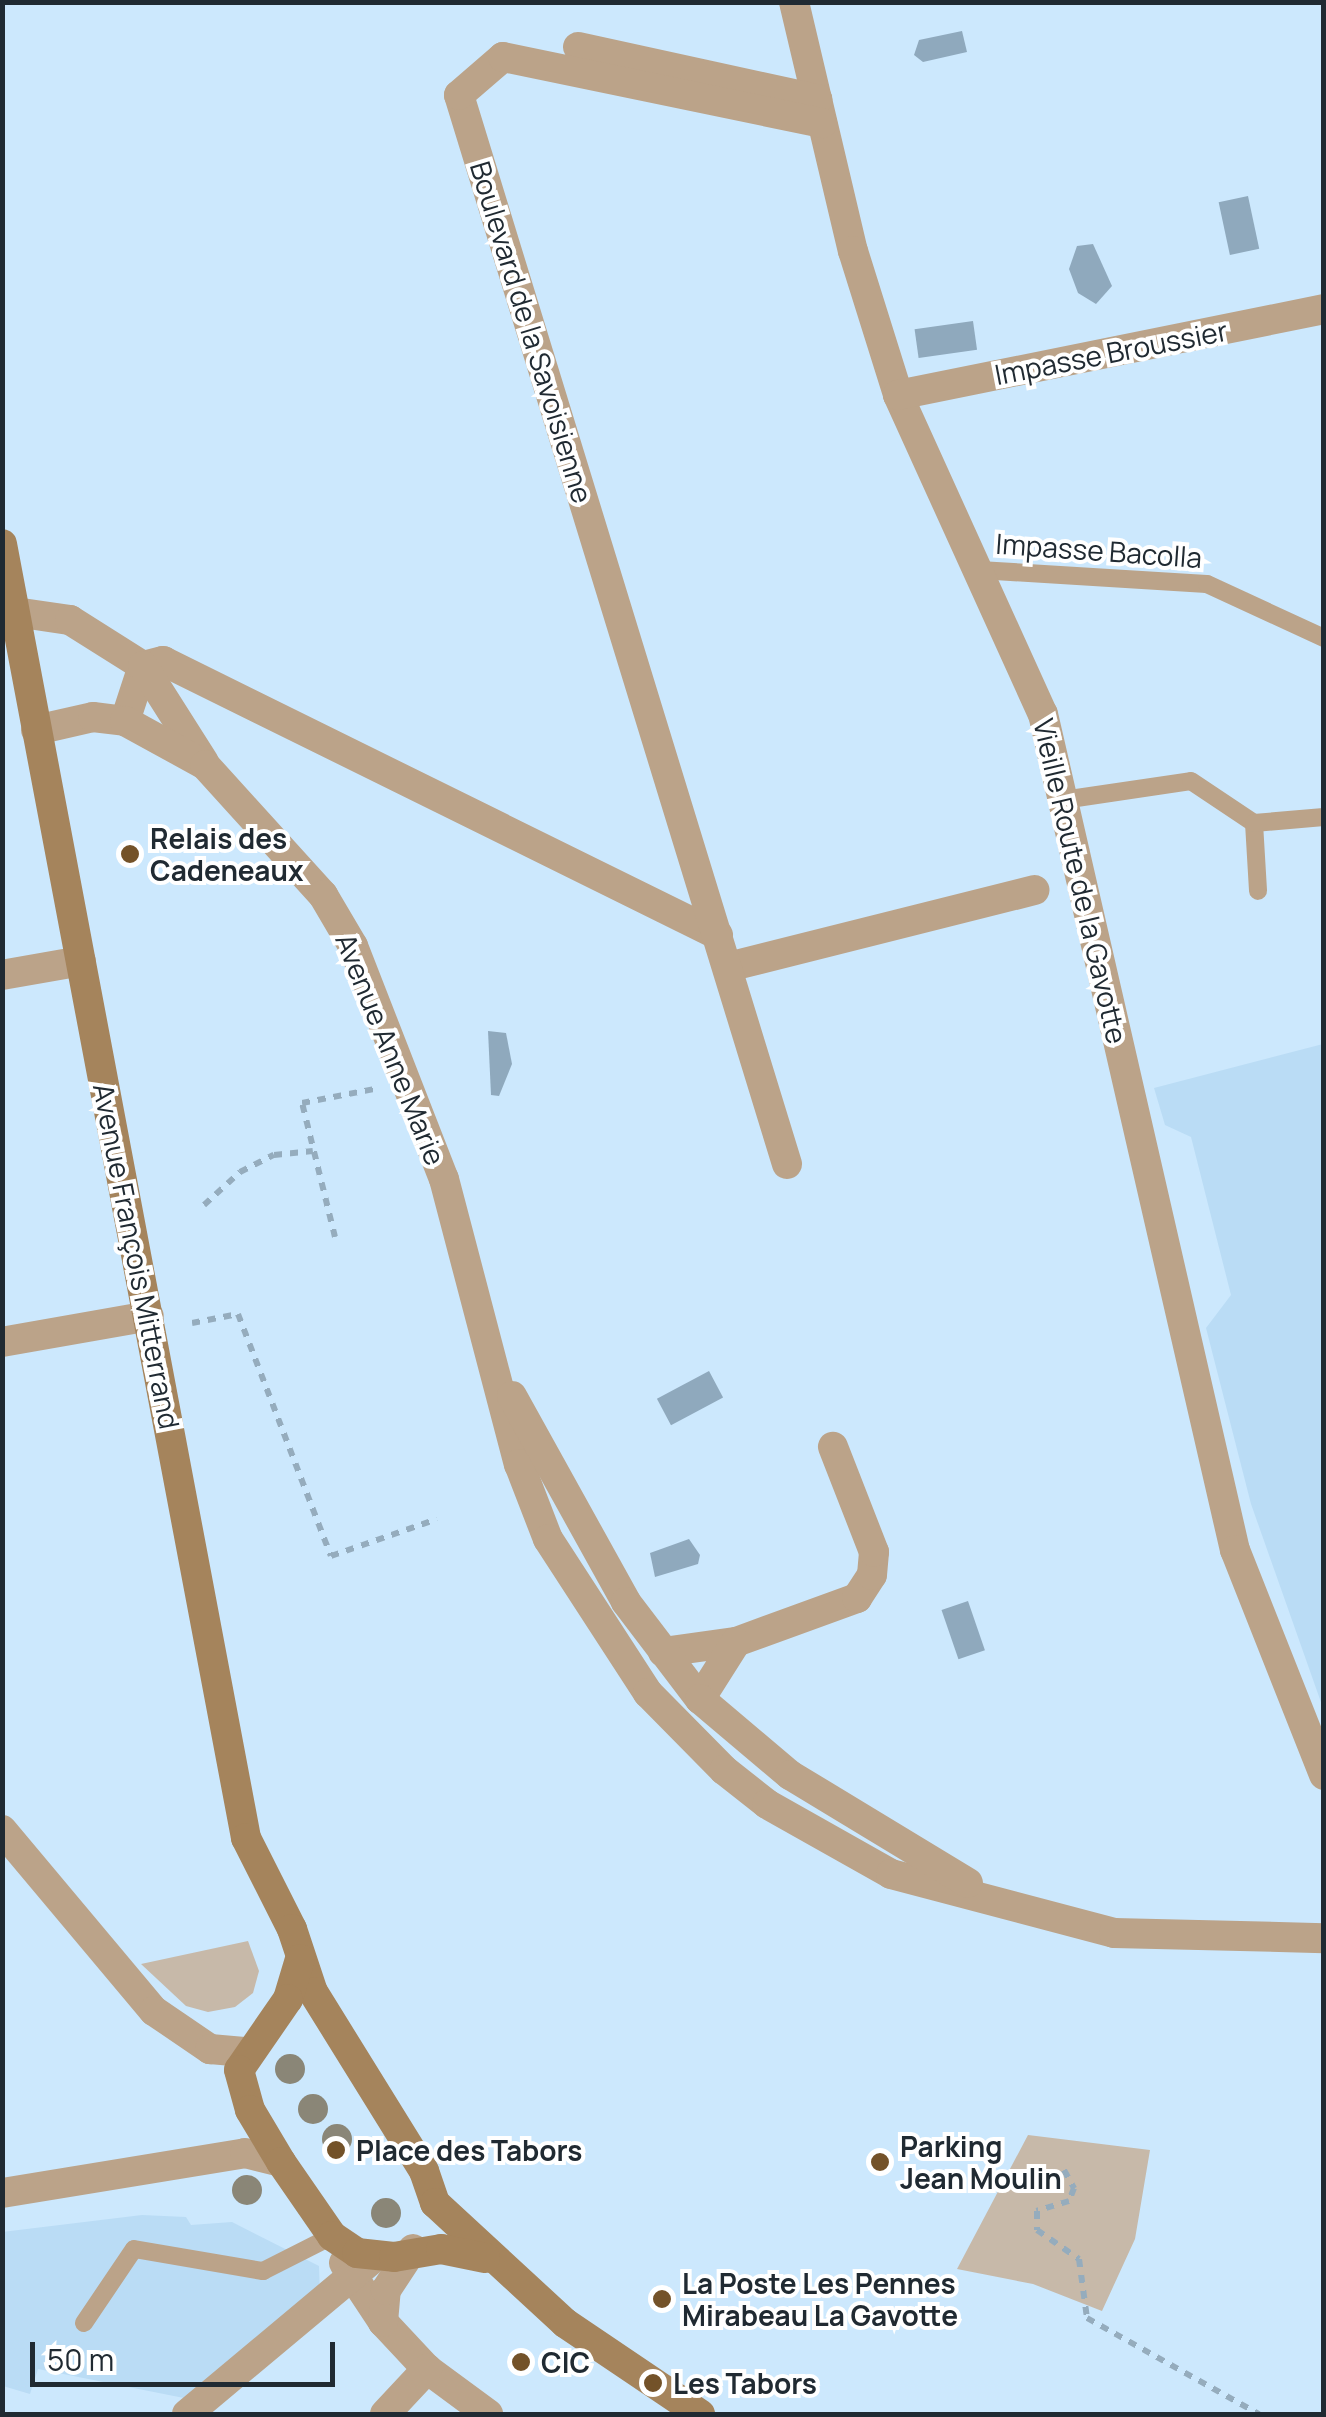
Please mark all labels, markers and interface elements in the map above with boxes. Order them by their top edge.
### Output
street label: Boulevard de la Savoisienne [464,157,600,507]
street label: Impasse Broussier [992,313,1230,391]
street label: Impasse Bacolla [995,526,1203,574]
street label: Vieille Route de la Gavotte [1027,715,1135,1047]
place label: Relais des Cadeneaux [150,821,304,887]
marker: Relais des Cadeneaux [119,843,141,865]
street label: Avenue Anne Marie [329,928,453,1170]
street label: Avenue François Mitterrand [87,1080,187,1432]
place label: Parking Jean Moulin [900,2129,1062,2195]
place label: Place des Tabors [356,2133,582,2167]
marker: Place des Tabors [325,2139,347,2161]
marker: Parking Jean Moulin [869,2151,891,2173]
place label: La Poste Les Pennes Mirabeau La Gavotte [682,2266,958,2332]
marker: La Poste Les Pennes Mirabeau La Gavotte [651,2288,673,2310]
scale bar [35,2322,340,2384]
text: 50 m [47,2339,114,2380]
place label: CIC [541,2345,590,2379]
marker: CIC [510,2351,532,2373]
place label: Les Tabors [673,2366,817,2400]
marker: Les Tabors [642,2372,664,2394]

